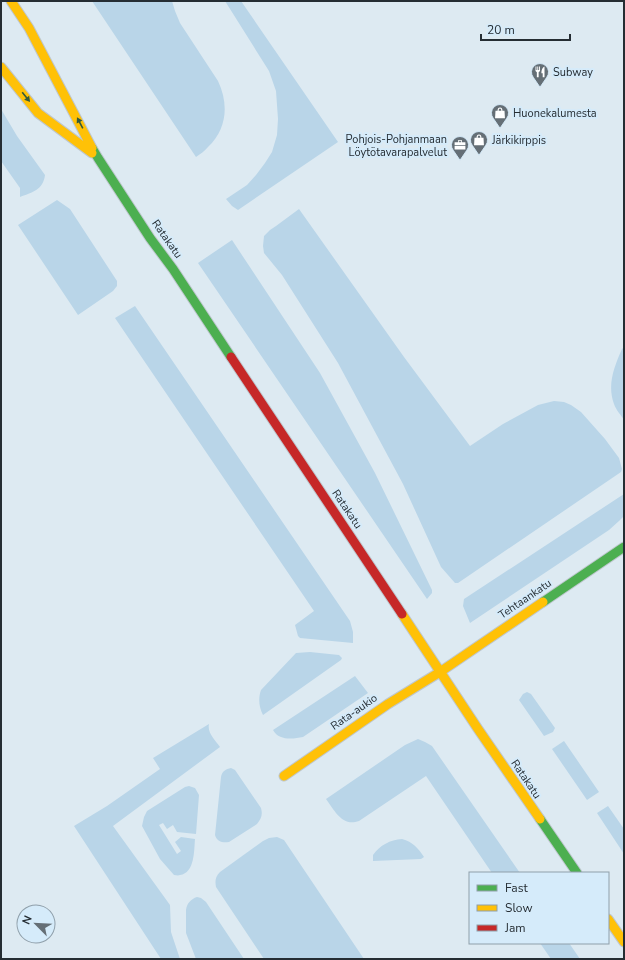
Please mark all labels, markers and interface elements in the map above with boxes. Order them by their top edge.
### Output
scale bar [481,16,570,42]
text: 20 m [487,22,515,38]
restaurant icon: Subway [530,62,550,87]
place label: Subway [553,65,593,80]
one-way arrow [21,92,30,102]
shop icon: Huonekalumesta [490,103,510,128]
place label: Huonekalumesta [513,106,597,121]
one-way arrow [76,118,83,129]
shop icon: Järkikirppis [469,130,489,155]
place label: Pohjois-Pohjanmaan Löytötavarapalvelut [346,132,447,160]
place label: Järkikirppis [491,133,546,148]
office icon: Pohjois-Pohjanmaan Löytötavarapalvelut [450,135,470,160]
street label: Ratakatu [148,217,186,261]
street label: Ratakatu [328,487,366,531]
street label: Tehtaankatu [496,576,554,622]
street label: Rata-aukio [328,690,380,734]
street label: Ratakatu [507,757,545,801]
legend [469,872,609,944]
text: Fast [505,880,528,896]
text: Slow [505,900,533,916]
north arrow [16,904,56,944]
text: N [19,913,36,927]
text: Jam [504,920,526,936]

